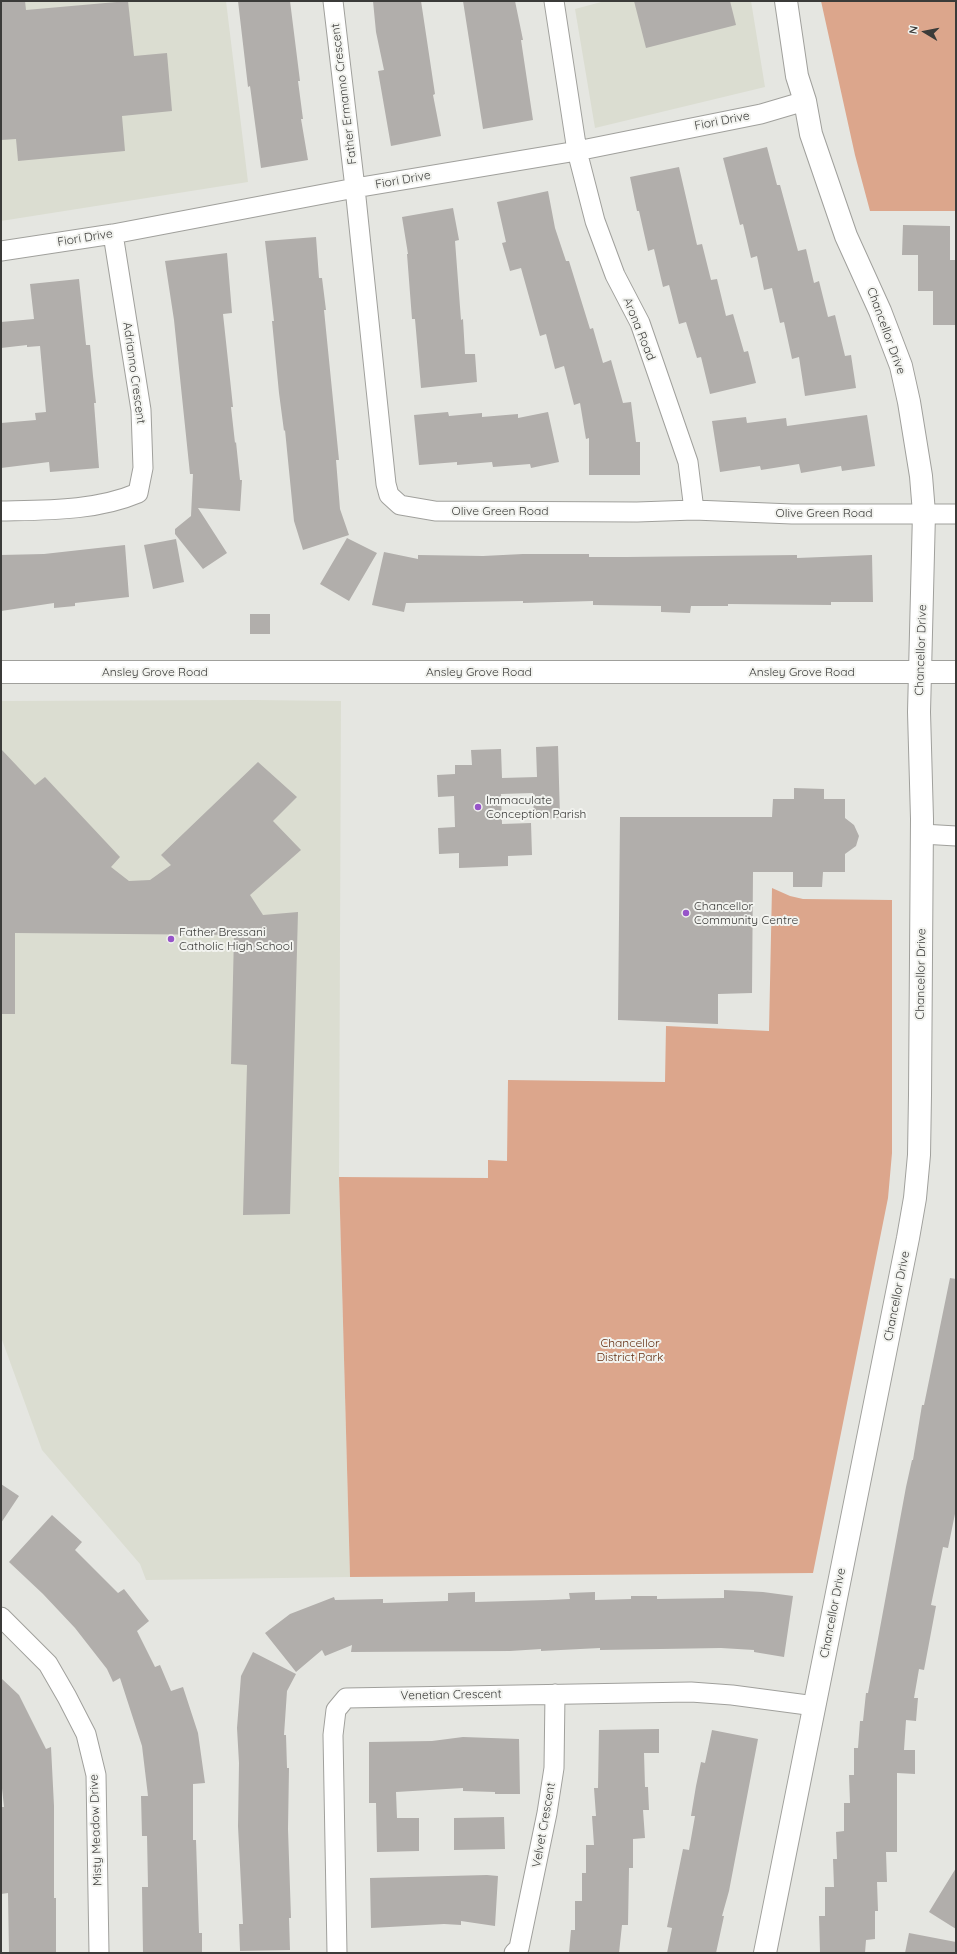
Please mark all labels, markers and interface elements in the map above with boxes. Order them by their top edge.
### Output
north arrow [905,12,945,52]
street label: Father Ermanno Crescent [328,23,360,165]
text: N [906,25,921,35]
street label: Fiori Drive [693,109,751,133]
street label: Fiori Drive [374,168,432,192]
street label: Fiori Drive [56,227,114,249]
street label: Chancellor Drive [864,286,908,376]
street label: Arona Road [620,295,658,363]
street label: Adrianno Crescent [120,321,148,425]
street label: Olive Green Road [451,504,549,518]
street label: Olive Green Road [775,506,873,520]
street label: Chancellor Drive [912,604,930,696]
street label: Ansley Grove Road [102,665,208,679]
street label: Ansley Grove Road [426,665,532,679]
street label: Ansley Grove Road [749,665,855,679]
place label: Immaculate Conception Parish [486,793,586,821]
marker: Immaculate Conception Parish [473,802,483,812]
place label: Chancellor Community Centre [694,899,798,927]
marker: Chancellor Community Centre [681,908,691,918]
place label: Father Bressani Catholic High School [179,925,293,953]
street label: Chancellor Drive [913,928,929,1020]
marker: Father Bressani Catholic High School [166,934,176,944]
street label: Chancellor Drive [881,1250,913,1342]
park label: Chancellor District Park [596,1336,664,1364]
street label: Chancellor Drive [817,1567,849,1659]
street label: Venetian Crescent [400,1687,502,1703]
street label: Misty Meadow Drive [87,1774,105,1886]
street label: Velvet Crescent [529,1781,559,1869]

